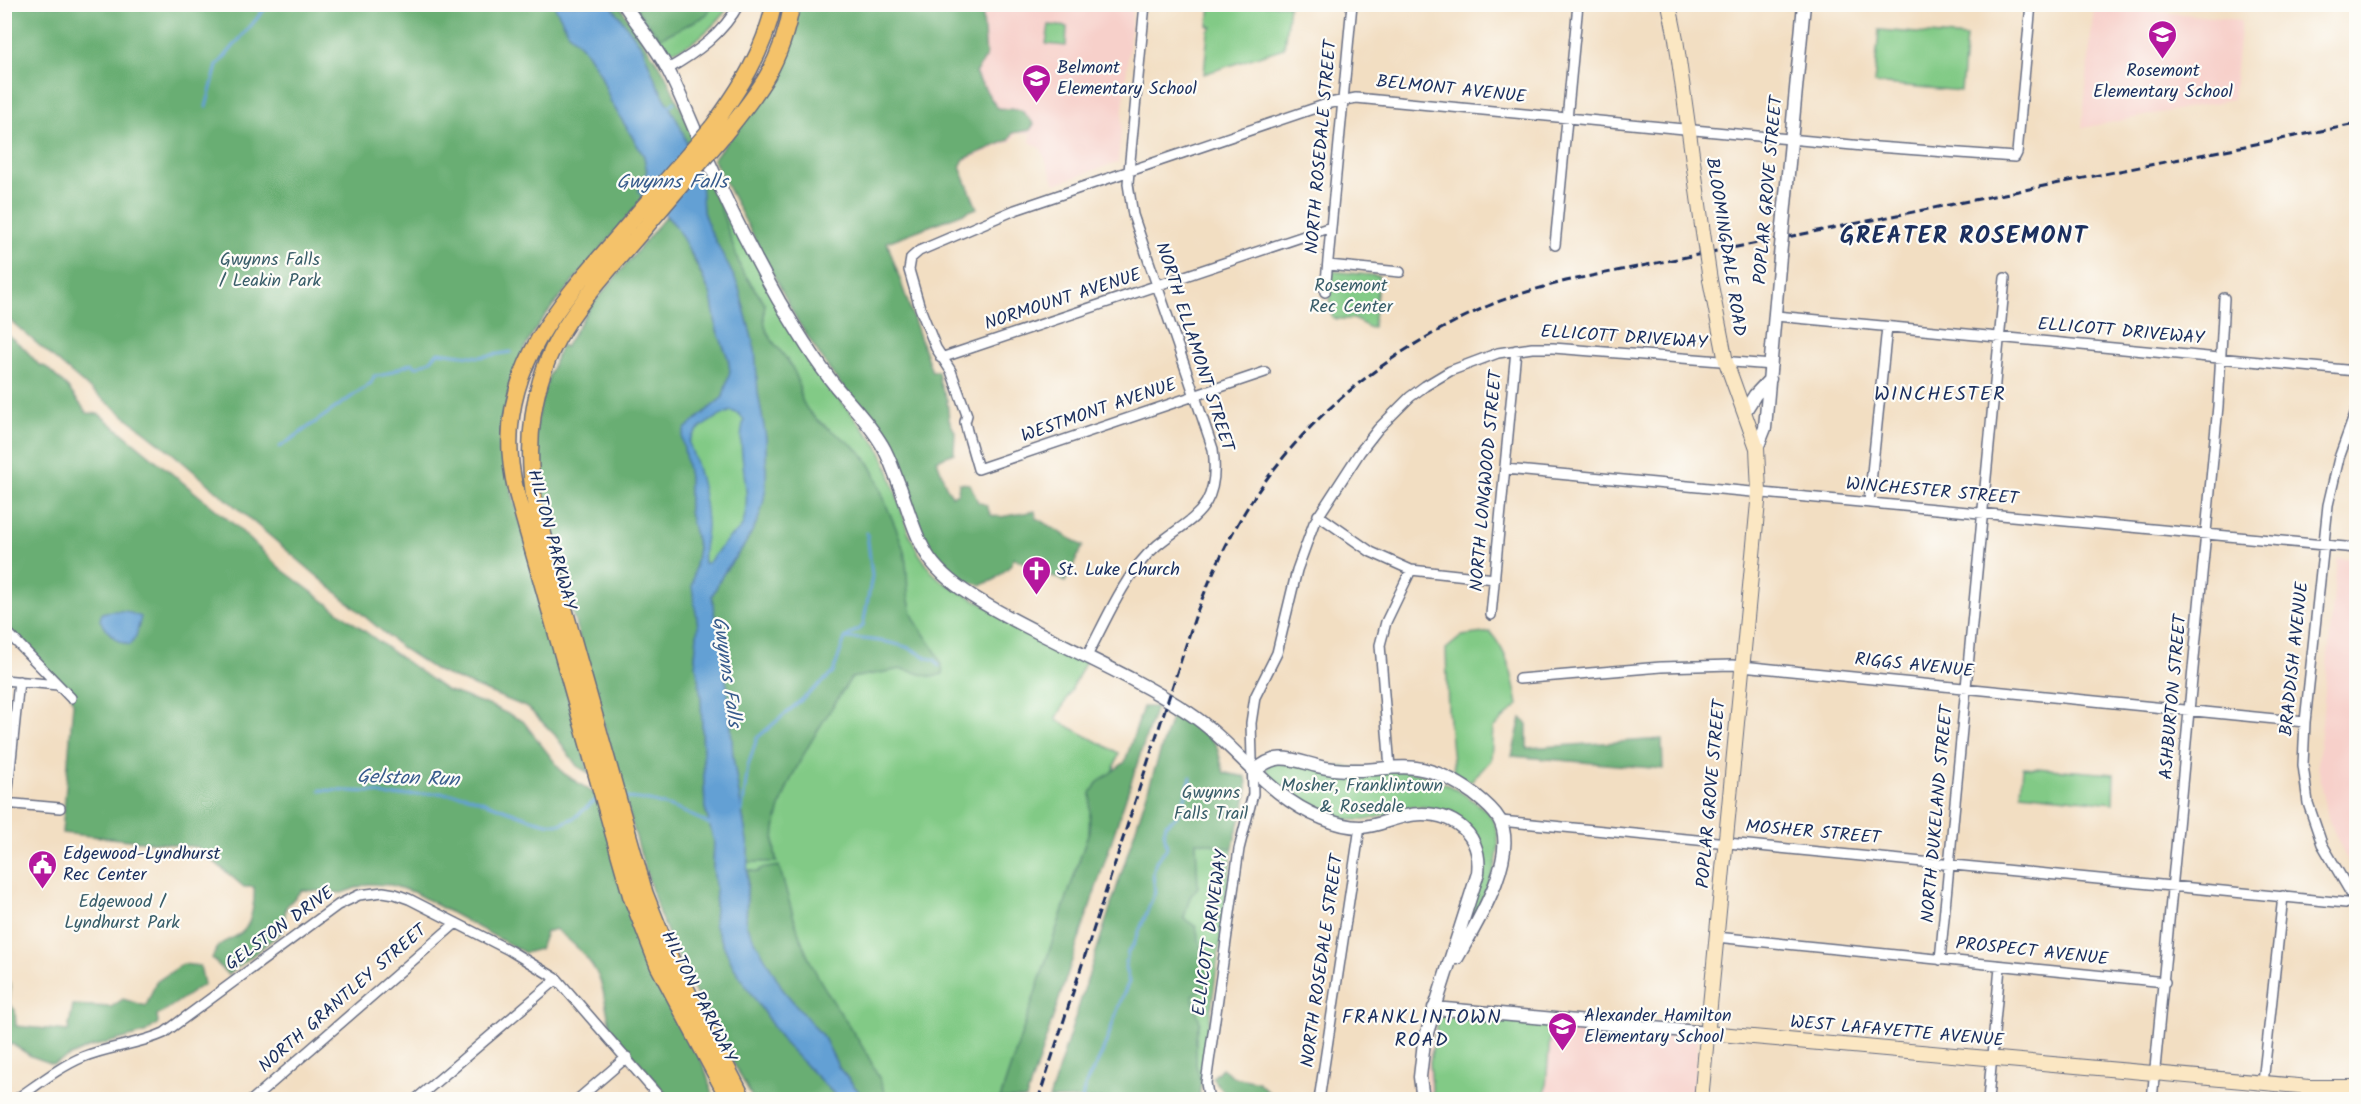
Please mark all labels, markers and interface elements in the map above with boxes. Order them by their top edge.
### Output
school or university icon: Rosemont Elementary School [2147,18,2179,60]
street label: NORTH ROSEDALE STREET [1298,37,1346,255]
place label: Belmont Elementary School [1057,54,1198,104]
place label: Rosemont Elementary School [2093,57,2234,107]
school or university icon: Belmont Elementary School [1020,62,1052,104]
street label: BELMONT AVENUE [1375,68,1528,112]
street label: POPLAR GROVE STREET [1746,93,1792,286]
street label: BLOOMINGDALE ROAD [1697,156,1754,339]
water label: Gwynns Falls [616,167,730,199]
district label: GREATER ROSEMONT [1840,217,2088,256]
street label: NORTH ELLAMONT STREET [1146,239,1242,457]
park label: Gwynns Falls / Leakin Park [219,246,322,296]
street label: NORMOUNT AVENUE [981,261,1146,339]
park label: Rosemont Rec Center [1309,272,1394,322]
street label: ELLICOTT DRIVEWAY [2036,310,2206,354]
street label: ELLICOTT DRIVEWAY [1540,318,1709,358]
street label: NORTH LONGWOOD STREET [1463,368,1511,593]
street label: WESTMONT AVENUE [1017,371,1181,451]
district label: WINCHESTER [1874,379,2006,411]
street label: HILTON PARKWAY [518,466,584,614]
street label: WINCHESTER STREET [1845,470,2021,514]
church icon: St. Luke Church [1020,554,1052,596]
place label: St. Luke Church [1057,556,1180,585]
street label: BRADDISH AVENUE [2272,580,2318,738]
street label: ASHBURTON STREET [2152,612,2196,781]
water label: Gwynns Falls [702,615,750,732]
street label: RIGGS AVENUE [1853,645,1975,687]
street label: POPLAR GROVE STREET [1689,697,1735,890]
street label: NORTH DUKELAND STREET [1914,703,1962,924]
water label: Gelston Run [356,761,461,797]
park label: Mosher, Franklintown & Rosedale [1281,772,1443,822]
park label: Gwynns Falls Trail [1174,779,1249,829]
street label: MOSHER STREET [1744,813,1883,853]
place label: Edgewood-Lyndhurst Rec Center [63,840,222,890]
public building icon: Edgewood-Lyndhurst Rec Center [26,848,58,890]
street label: ELLICOTT DRIVEWAY [1185,848,1237,1018]
street label: NORTH ROSEDALE STREET [1294,851,1352,1069]
street label: GELSTON DRIVE [219,879,341,979]
park label: Edgewood / Lyndhurst Park [64,888,180,938]
street label: NORTH GRANTLEY STREET [252,917,435,1081]
street label: HILTON PARKWAY [652,926,744,1069]
street label: PROSPECT AVENUE [1954,930,2110,974]
district label: FRANKLINTOWN ROAD [1342,1002,1502,1057]
place label: Alexander Hamilton Elementary School [1584,1002,1732,1052]
street label: WEST LAFAYETTE AVENUE [1789,1008,2006,1056]
school or university icon: Alexander Hamilton Elementary School [1547,1010,1579,1052]

